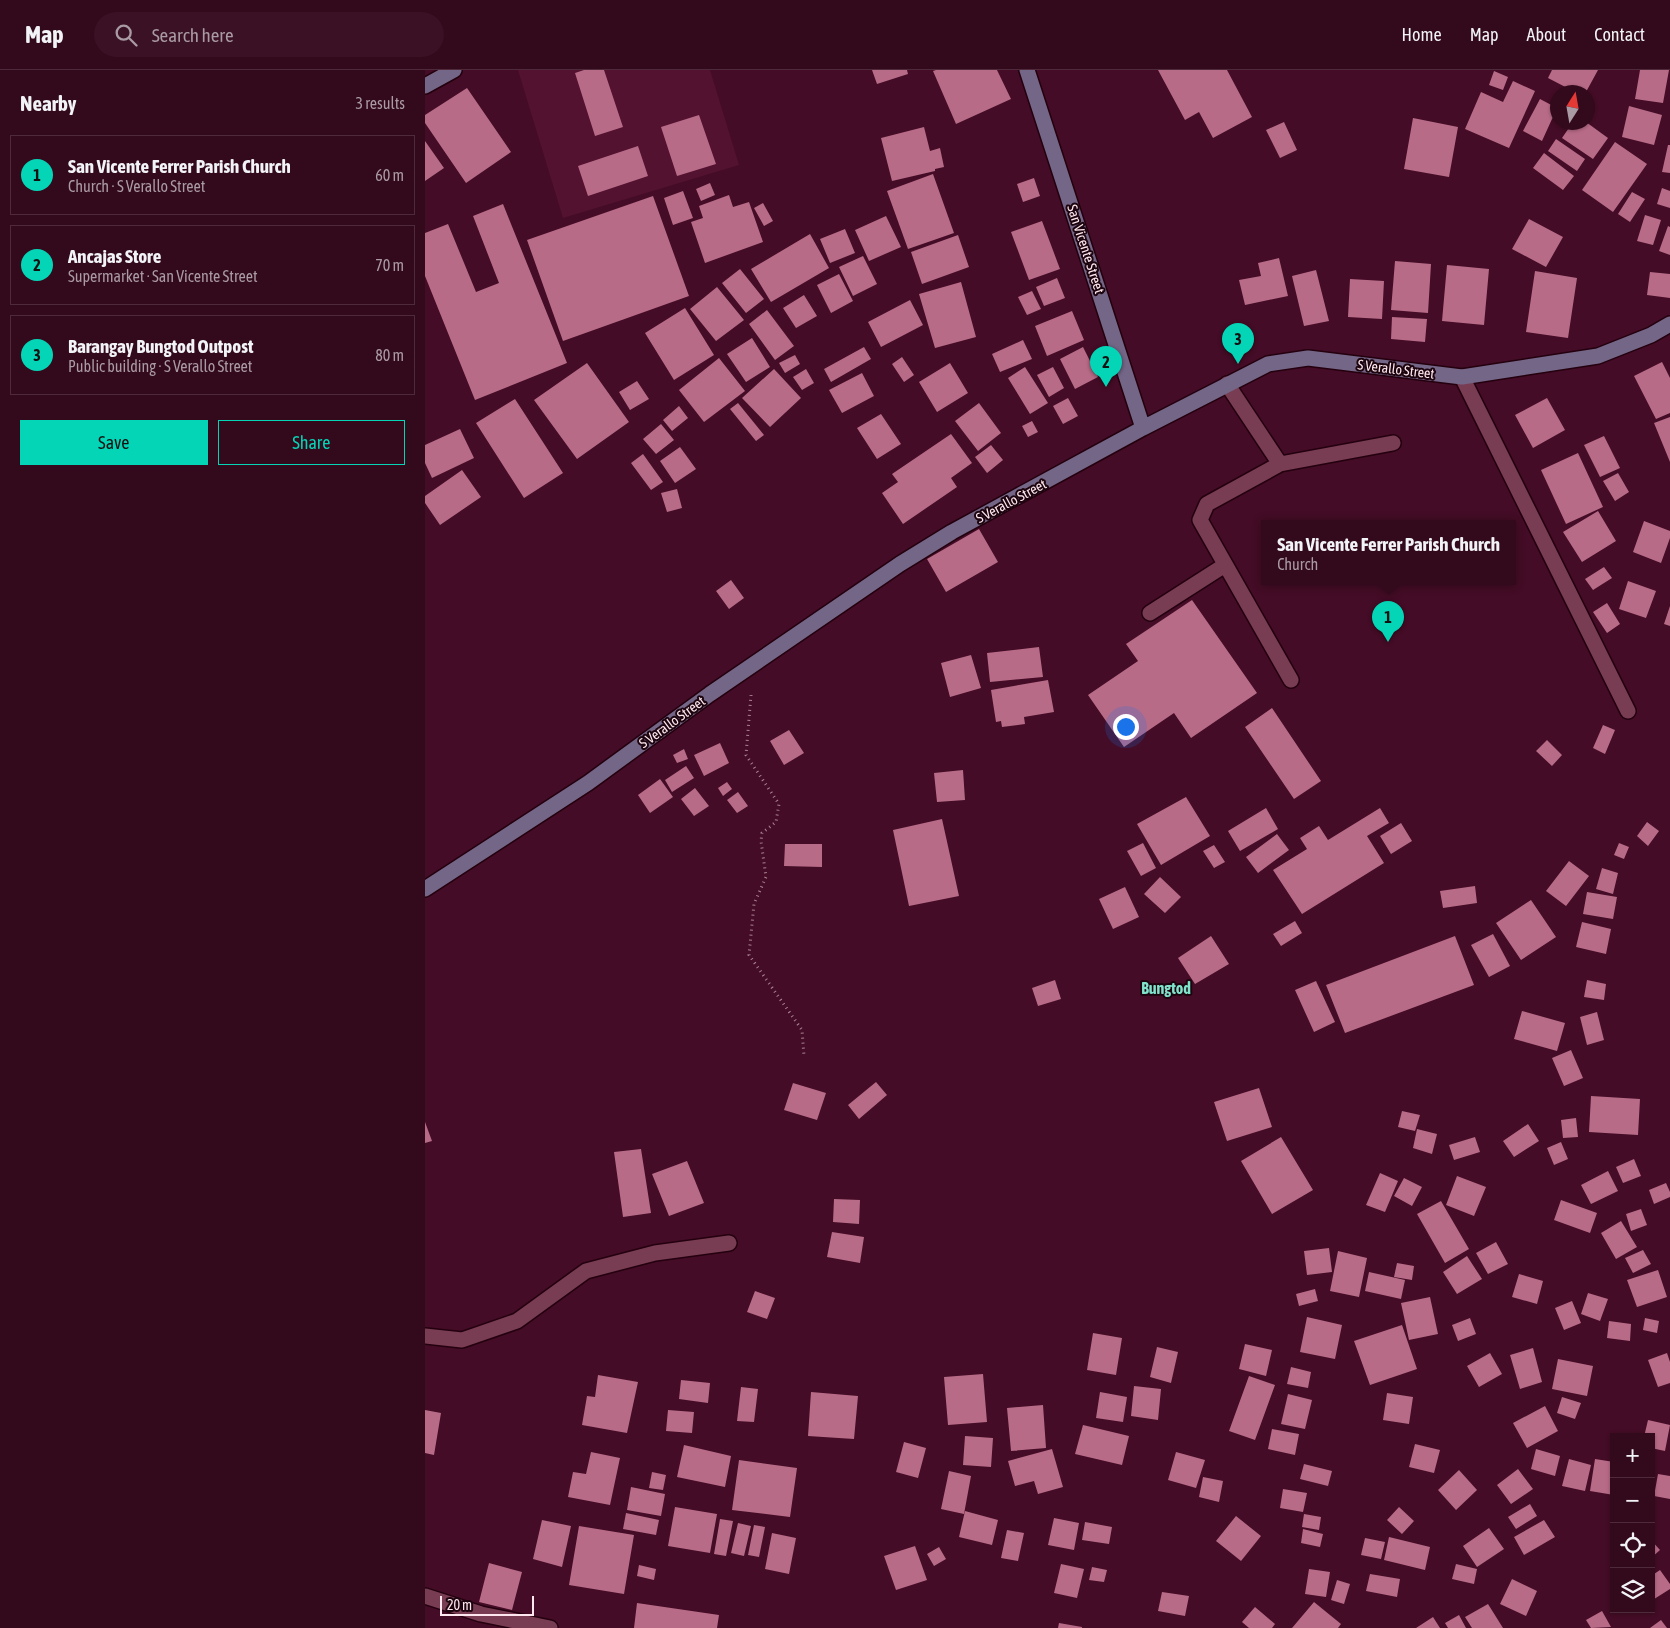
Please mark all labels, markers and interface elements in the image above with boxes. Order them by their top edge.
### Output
search box [94,12,444,57]
text: Map [25,21,64,48]
icon: search [112,21,140,49]
text: Search here [152,24,234,46]
text: Home [1402,24,1442,45]
text: Map [1470,24,1499,45]
text: About [1527,24,1566,45]
text: Contact [1594,24,1645,45]
north arrow [1550,85,1595,130]
text: Nearby [20,91,76,115]
text: 3 results [355,94,405,112]
text: San Vicente Ferrer Parish Church [68,155,291,177]
text: 1 [33,166,41,184]
text: 60 m [375,166,404,184]
text: Church · S Verallo Street [68,177,205,195]
street label: San Vicente Street [1064,203,1108,295]
text: Ancajas Store [68,245,161,267]
text: 2 [33,256,41,274]
text: 70 m [375,256,404,274]
text: Supermarket · San Vicente Street [68,267,258,285]
pin: 3 [1222,323,1254,364]
text: Barangay Bungtod Outpost [68,335,253,357]
text: 3 [33,346,41,364]
text: 80 m [375,346,404,364]
pin: 2 [1090,346,1122,387]
street label: S Verallo Street [1357,356,1435,382]
text: Public building · S Verallo Street [68,357,252,375]
button: Save [20,420,208,465]
button: Share [218,420,405,465]
street label: S Verallo Street [973,476,1049,526]
popup [1261,520,1516,585]
text: San Vicente Ferrer Parish Church [1277,533,1500,555]
text: Church [1277,555,1318,573]
pin: 1 [1372,601,1404,642]
street label: S Verallo Street [636,693,708,751]
your location [1113,714,1139,740]
district label: Bungtod [1141,979,1191,997]
map controls [1610,1433,1655,1613]
button: + [1610,1433,1655,1478]
button: − [1610,1478,1655,1523]
button: locate [1610,1523,1655,1568]
button: layers [1610,1568,1655,1613]
scale bar [440,1593,534,1616]
text: 20 m [447,1597,472,1613]

